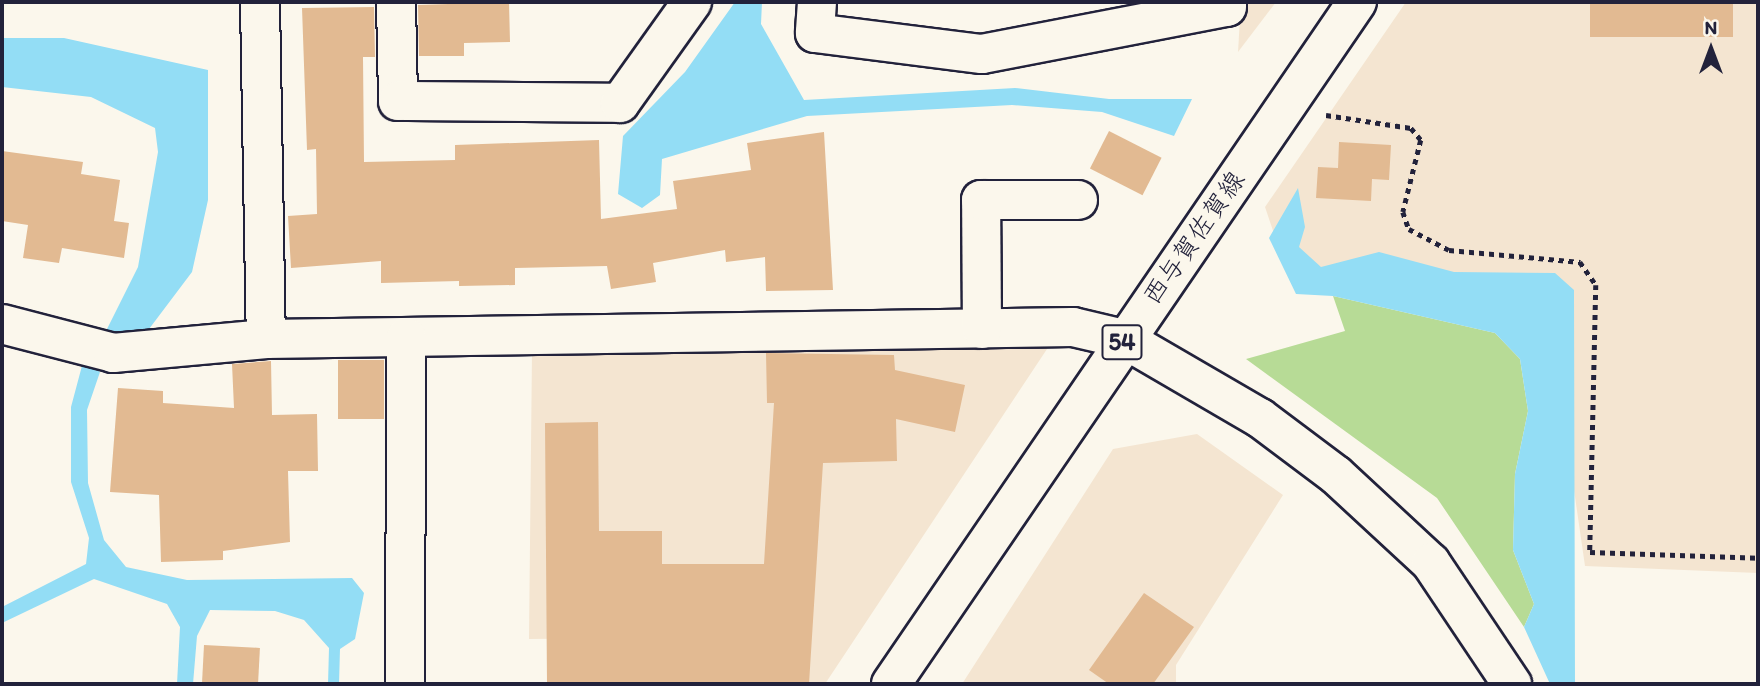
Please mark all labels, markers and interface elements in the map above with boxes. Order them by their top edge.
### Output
north arrow [1676,14,1746,84]
text: N [1705,16,1717,39]
street label: 西与賀佐賀線 [1136,165,1252,311]
road number: 54 [1101,321,1143,362]

